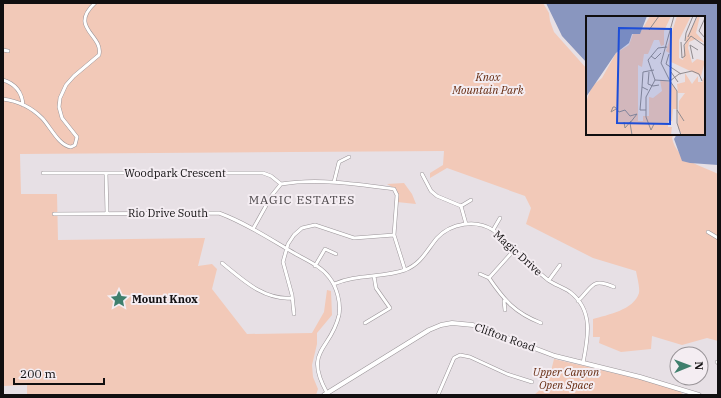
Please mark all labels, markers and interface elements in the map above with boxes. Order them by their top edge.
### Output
inset map [586,16,705,135]
park label: Knox Mountain Park [451,70,524,97]
street label: Woodpark Crescent [124,166,226,180]
district label: MAGIC ESTATES [249,192,355,207]
street label: Rio Drive South [128,206,208,220]
street label: Magic Drive [491,227,545,279]
place icon: Mount Knox [109,289,129,309]
place label: Mount Knox [132,292,198,306]
street label: Clifton Road [473,320,538,355]
north arrow [669,346,709,386]
scale bar [14,360,104,386]
text: N [692,361,706,371]
park label: Upper Canyon Open Space [533,365,600,392]
text: 200 m [20,366,56,381]

